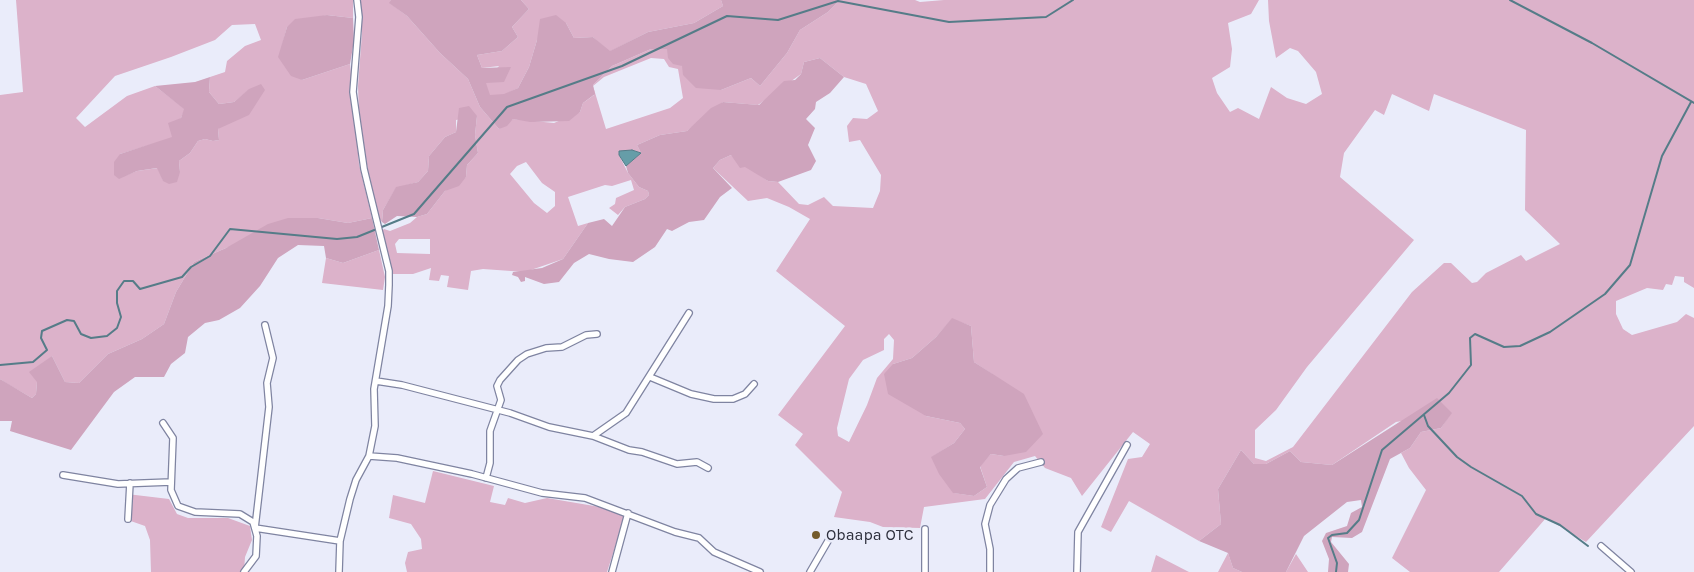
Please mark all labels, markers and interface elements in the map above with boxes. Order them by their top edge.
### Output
place label: Obaapa OTC [826,525,914,545]
marker: Obaapa OTC [810,529,822,541]

